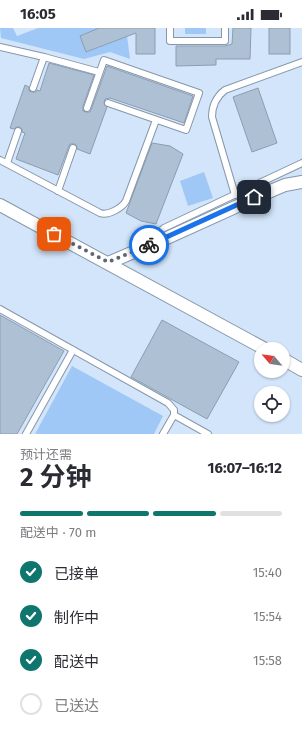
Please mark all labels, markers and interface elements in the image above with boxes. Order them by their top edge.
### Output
text: 16:05 [20,5,56,23]
pin [237,180,271,214]
icon: home [243,186,265,208]
pin [37,217,71,251]
icon: bag [43,223,65,245]
courier [129,225,169,265]
icon: bike [138,234,160,256]
north arrow [254,342,290,378]
map controls [254,342,290,422]
button: locate [254,386,290,422]
text: 预计还需 [20,447,72,462]
text: 16:07–16:12 [208,459,282,477]
text: 2 分钟 [20,462,92,493]
text: 配送中 · 70 m [20,525,96,540]
icon: check [20,561,42,583]
text: 已接单 [54,565,99,583]
text: 15:40 [253,565,282,580]
icon: check [20,605,42,627]
text: 制作中 [54,609,99,627]
text: 15:54 [253,609,282,624]
icon: check [20,649,42,671]
text: 配送中 [54,653,99,671]
text: 15:58 [253,653,282,668]
text: 已送达 [54,697,99,715]

